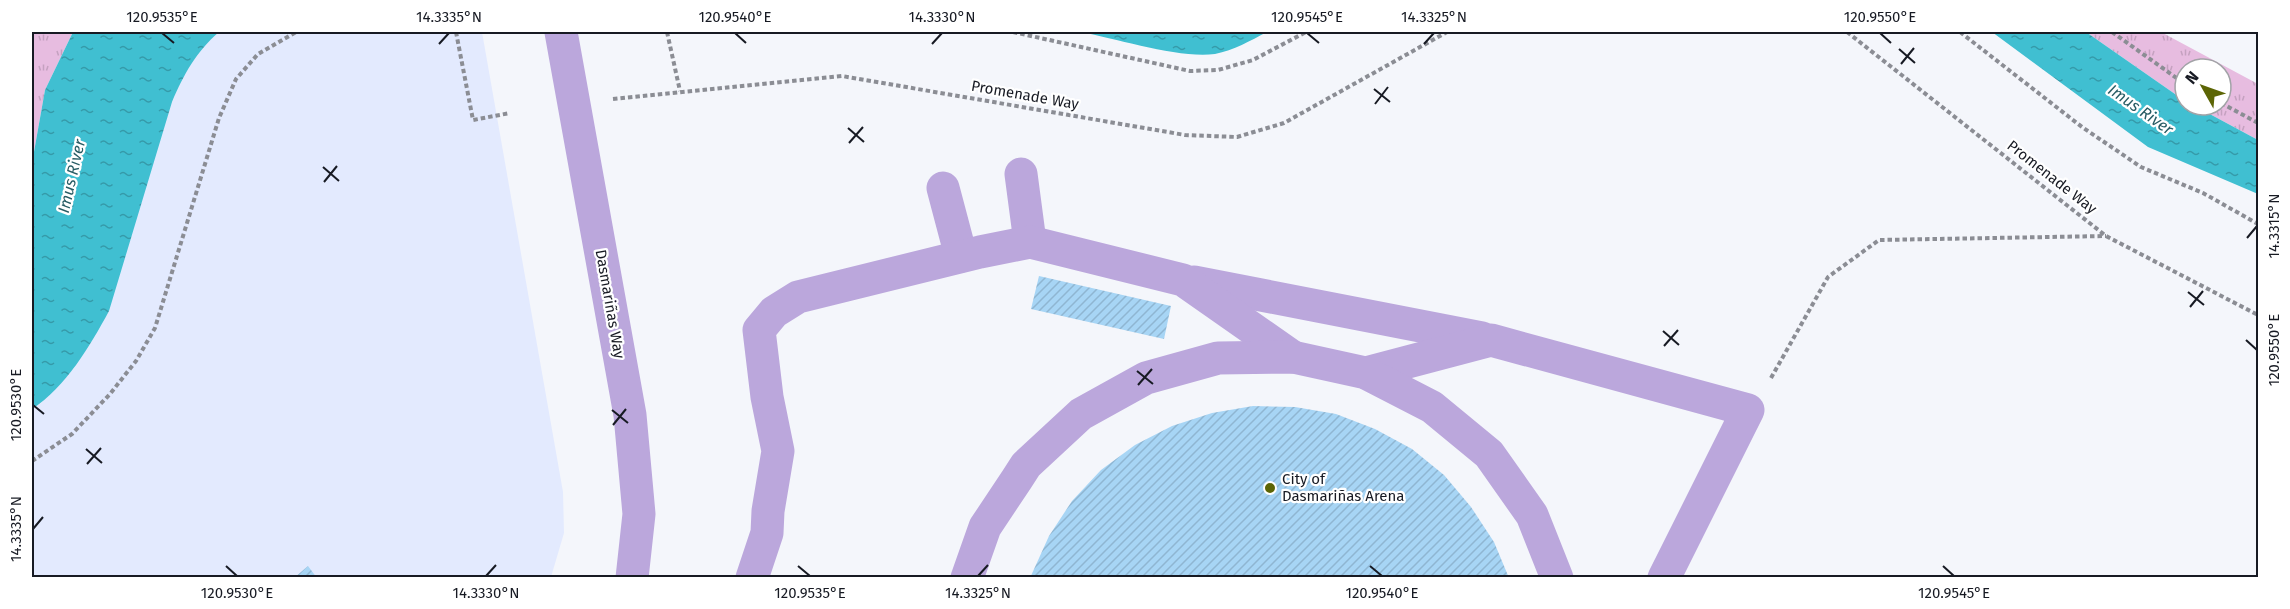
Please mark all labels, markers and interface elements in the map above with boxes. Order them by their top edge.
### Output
text: 120.9535°E [126,8,198,26]
text: 14.3335°N [416,8,482,26]
text: 120.9540°E [698,8,772,26]
text: 14.3330°N [908,8,976,26]
text: 120.9545°E [1271,8,1343,26]
text: 14.3325°N [1401,8,1467,26]
text: 120.9550°E [1844,8,1916,26]
north arrow [2173,57,2233,117]
text: N [2181,68,2203,88]
street label: Promenade Way [970,77,1081,113]
water label: Imus River [2105,80,2178,139]
street label: Promenade Way [2004,136,2101,218]
water label: Imus River [54,137,89,215]
text: 14.3315°N [2265,194,2283,258]
street label: Dasmariñas Way [592,248,629,361]
text: 120.9550°E [2265,314,2283,386]
text: 120.9530°E [7,369,25,441]
place label: City of Dasmariñas Arena [1282,470,1404,505]
marker: City of Dasmariñas Arena [1263,481,1277,495]
text: 14.3335°N [7,496,25,562]
text: 120.9530°E [201,584,273,602]
text: 14.3330°N [452,584,520,602]
text: 120.9535°E [774,584,846,602]
text: 14.3325°N [945,584,1011,602]
text: 120.9540°E [1345,584,1419,602]
text: 120.9545°E [1918,584,1990,602]

